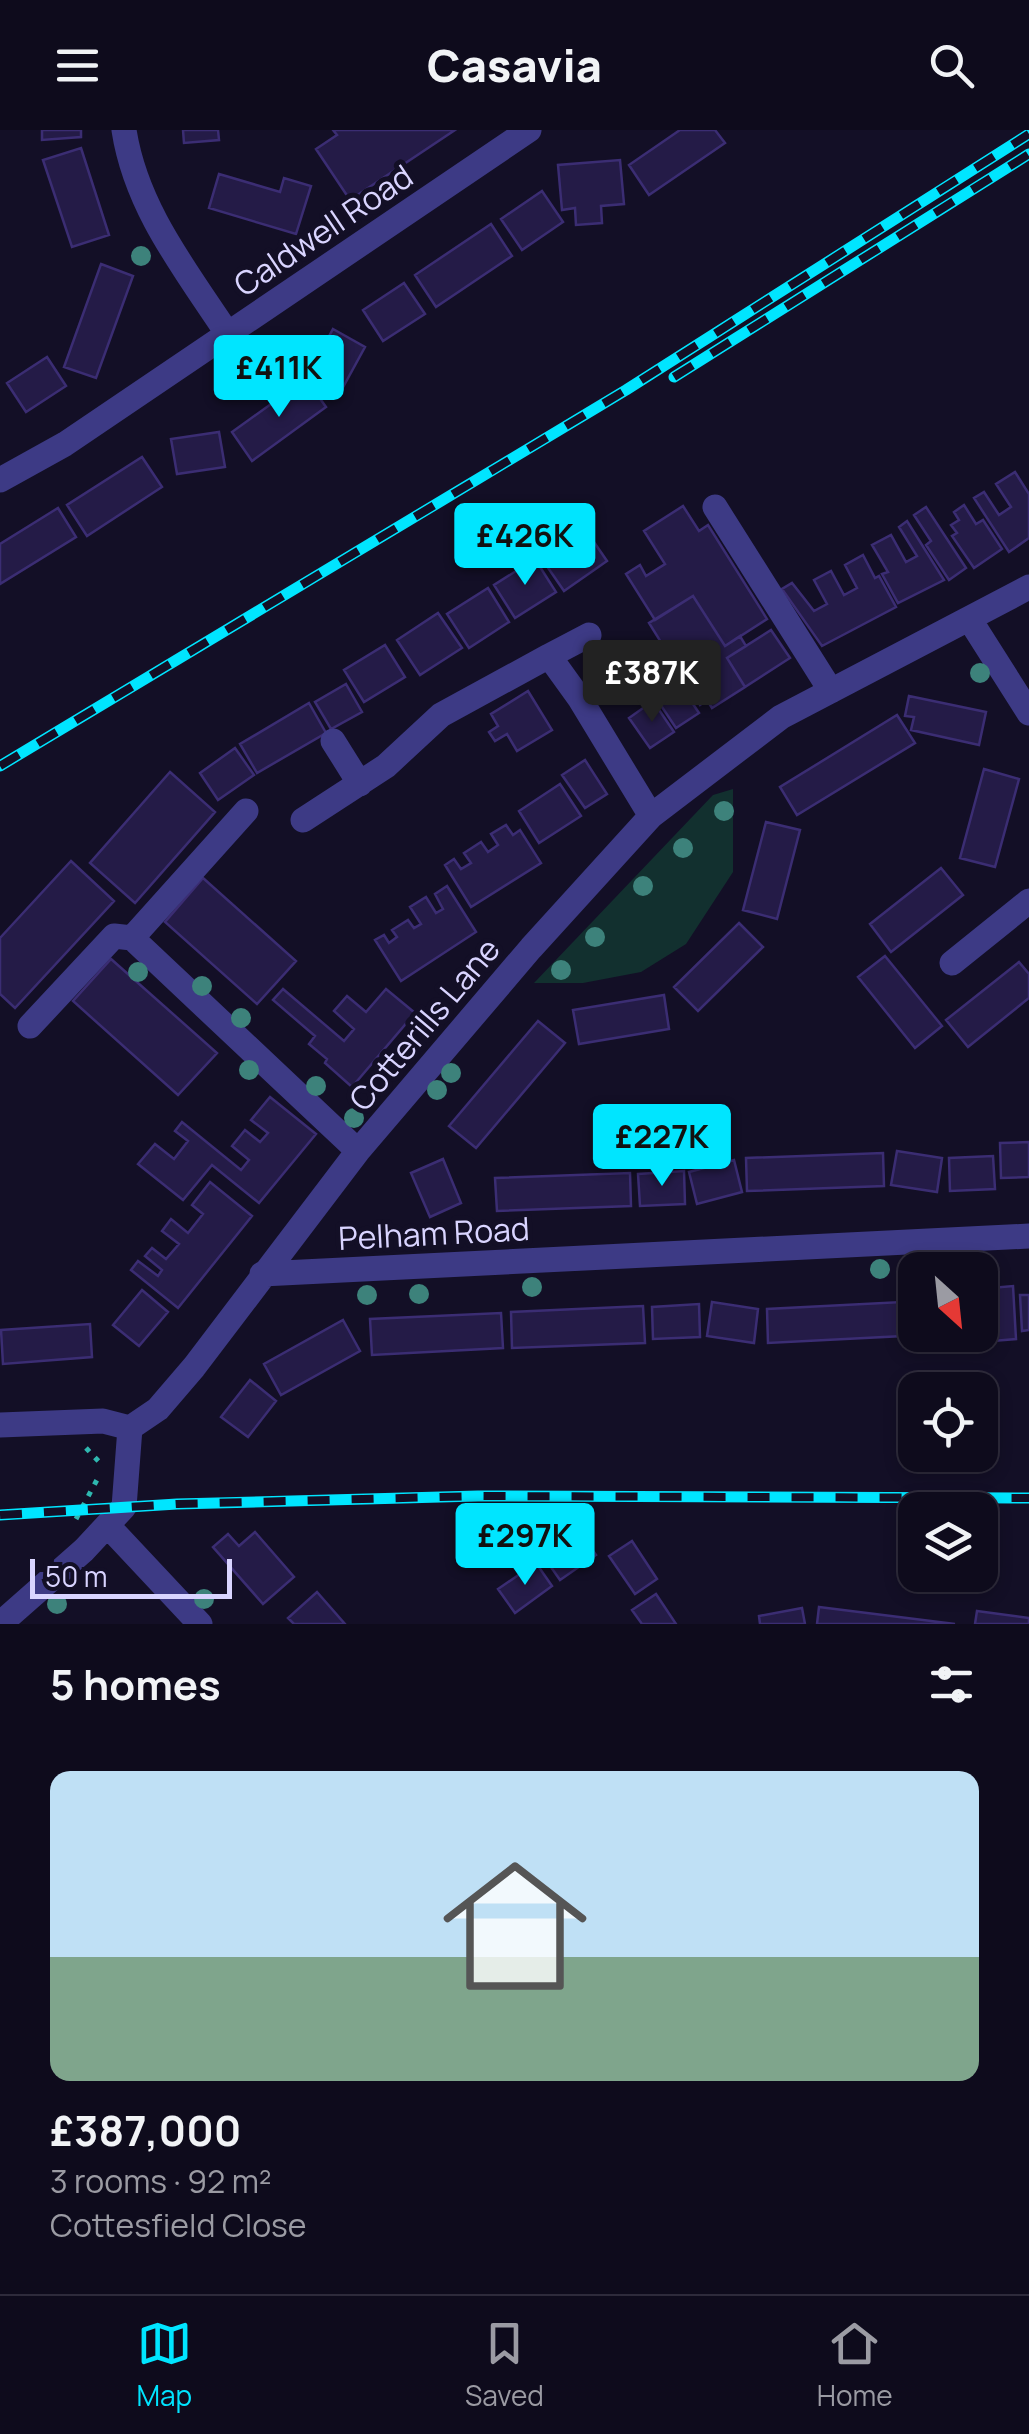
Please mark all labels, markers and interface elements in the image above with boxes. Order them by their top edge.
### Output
text: Casavia [427,34,602,96]
icon: menu [50,38,105,93]
icon: search [924,38,979,93]
street label: Caldwell Road [225,154,421,306]
pin: £411K [209,335,349,420]
text: £411K [236,345,322,389]
pin: £426K [455,503,595,588]
text: £426K [476,513,574,557]
pin: £387K [582,640,722,725]
text: £387K [605,650,699,694]
street label: Cotterills Lane [339,928,509,1120]
pin: £227K [592,1104,732,1189]
text: £227K [615,1114,709,1158]
street label: Pelham Road [337,1206,531,1260]
north arrow [898,1252,998,1352]
map controls [898,1252,998,1592]
button: locate [898,1372,998,1472]
button: layers [898,1492,998,1592]
pin: £297K [455,1503,595,1588]
text: £297K [478,1513,572,1557]
scale bar [30,1554,232,1598]
text: 50 m [45,1557,108,1595]
text: 5 homes [50,1655,221,1713]
icon: filters [924,1657,979,1712]
icon: home [425,1836,605,2016]
text: £387,000 [50,2101,242,2159]
text: 3 rooms · 92 m² [50,2159,272,2203]
text: Cottesfield Close [50,2203,307,2247]
tab: Map [136,2316,192,2414]
tab: Saved [465,2316,544,2414]
tab: Home [817,2316,893,2414]

